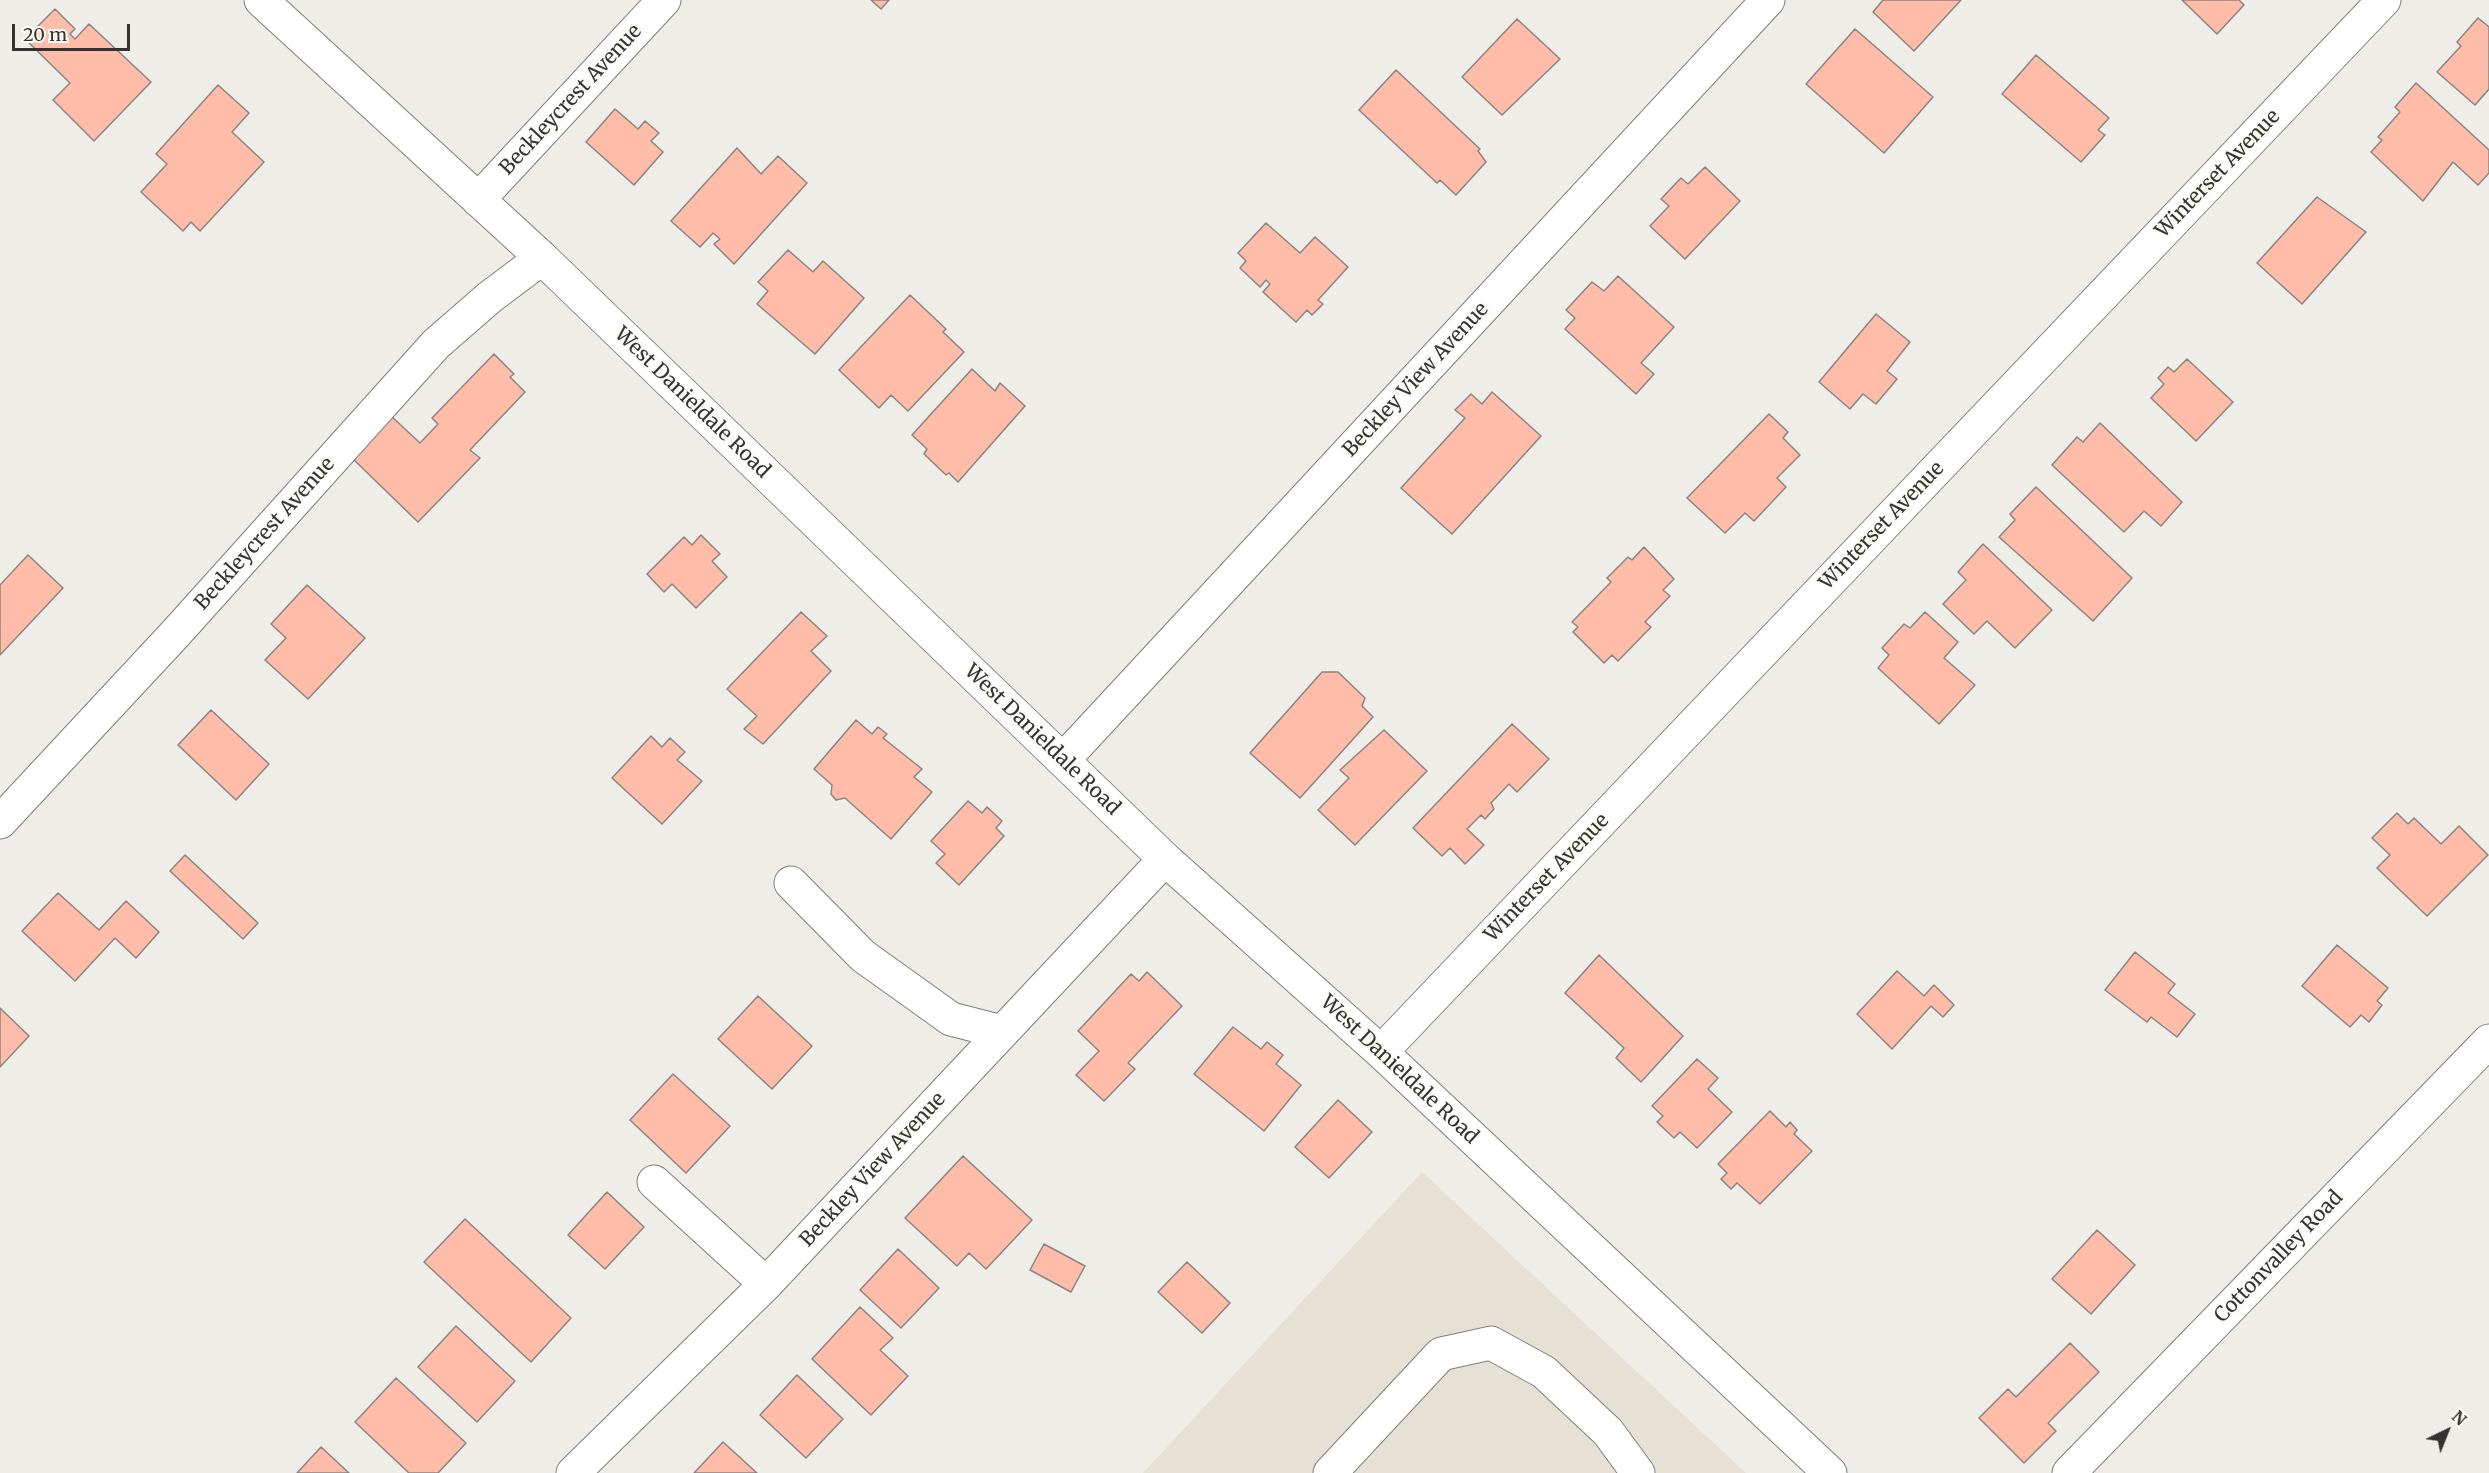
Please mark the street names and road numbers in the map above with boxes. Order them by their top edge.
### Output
street label: Beckleycrest Avenue [495,20,647,180]
street label: Winterset Avenue [2151,105,2285,243]
street label: Beckley View Avenue [1338,298,1494,462]
street label: West Danieldale Road [609,322,775,484]
street label: Beckleycrest Avenue [190,453,340,615]
street label: Winterset Avenue [1815,457,1949,595]
street label: West Danieldale Road [959,659,1125,821]
street label: Winterset Avenue [1480,809,1614,947]
street label: West Danieldale Road [1315,991,1483,1149]
street label: Beckley View Avenue [795,1088,951,1252]
street label: Cottonvalley Road [2210,1186,2348,1328]

